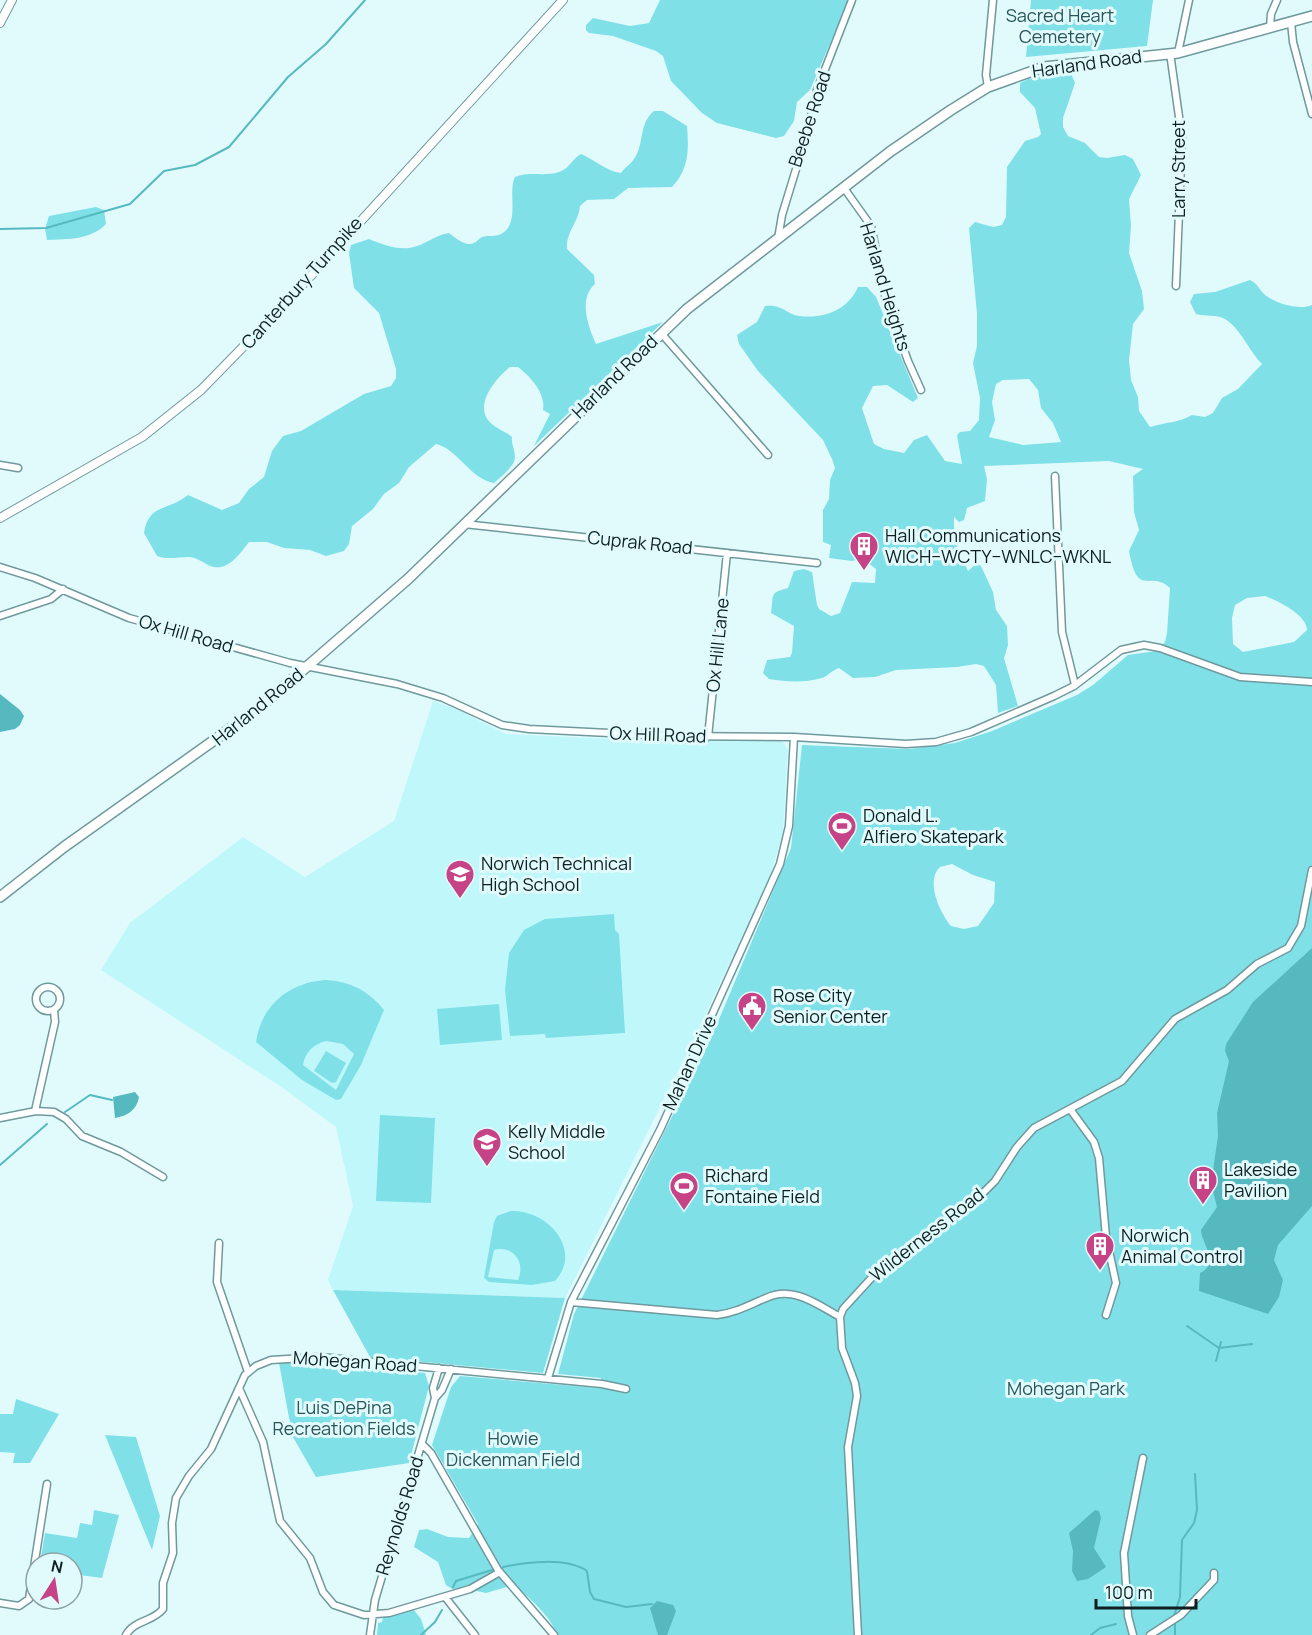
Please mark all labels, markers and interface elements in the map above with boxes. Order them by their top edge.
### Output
park label: Sacred Heart Cemetery [1006,3,1114,48]
street label: Harland Road [1030,43,1143,83]
street label: Beebe Road [782,68,836,170]
street label: Larry Street [1166,120,1190,218]
street label: Canterbury Turnpike [235,211,367,354]
street label: Harland Heights [855,220,917,354]
street label: Harland Road [566,329,662,423]
place label: Hall Communications WICH–WCTY–WNLC–WKNL [885,523,1111,568]
street label: Cuprak Road [586,525,694,559]
building icon: Hall Communications WICH–WCTY–WNLC–WKNL [848,530,880,572]
street label: Ox Hill Lane [700,597,734,693]
street label: Ox Hill Road [136,608,236,658]
street label: Harland Road [207,662,308,750]
street label: Ox Hill Road [609,720,707,748]
place label: Donald L. Alfiero Skatepark [863,803,1005,848]
sports icon: Donald L. Alfiero Skatepark [826,810,858,852]
place label: Norwich Technical High School [481,851,632,896]
school or university icon: Norwich Technical High School [444,858,476,900]
place label: Rose City Senior Center [773,983,888,1028]
public building icon: Rose City Senior Center [736,990,768,1032]
street label: Mahan Drive [657,1011,722,1114]
place label: Kelly Middle School [508,1119,605,1164]
school or university icon: Kelly Middle School [471,1126,503,1168]
place label: Lakeside Pavilion [1224,1157,1297,1202]
place label: Richard Fontaine Field [705,1163,820,1208]
building icon: Lakeside Pavilion [1187,1164,1219,1206]
sports icon: Richard Fontaine Field [668,1170,700,1212]
street label: Wilderness Road [864,1182,988,1286]
place label: Norwich Animal Control [1121,1223,1243,1268]
building icon: Norwich Animal Control [1084,1230,1116,1272]
street label: Mohegan Road [292,1345,418,1377]
park label: Mohegan Park [1007,1376,1126,1400]
park label: Luis DePina Recreation Fields [273,1395,415,1440]
park label: Howie Dickenman Field [446,1426,580,1471]
street label: Reynolds Road [370,1453,429,1578]
north arrow [24,1551,84,1611]
text: N [49,1554,65,1578]
scale bar [1096,1572,1196,1610]
text: 100 m [1105,1580,1153,1604]

